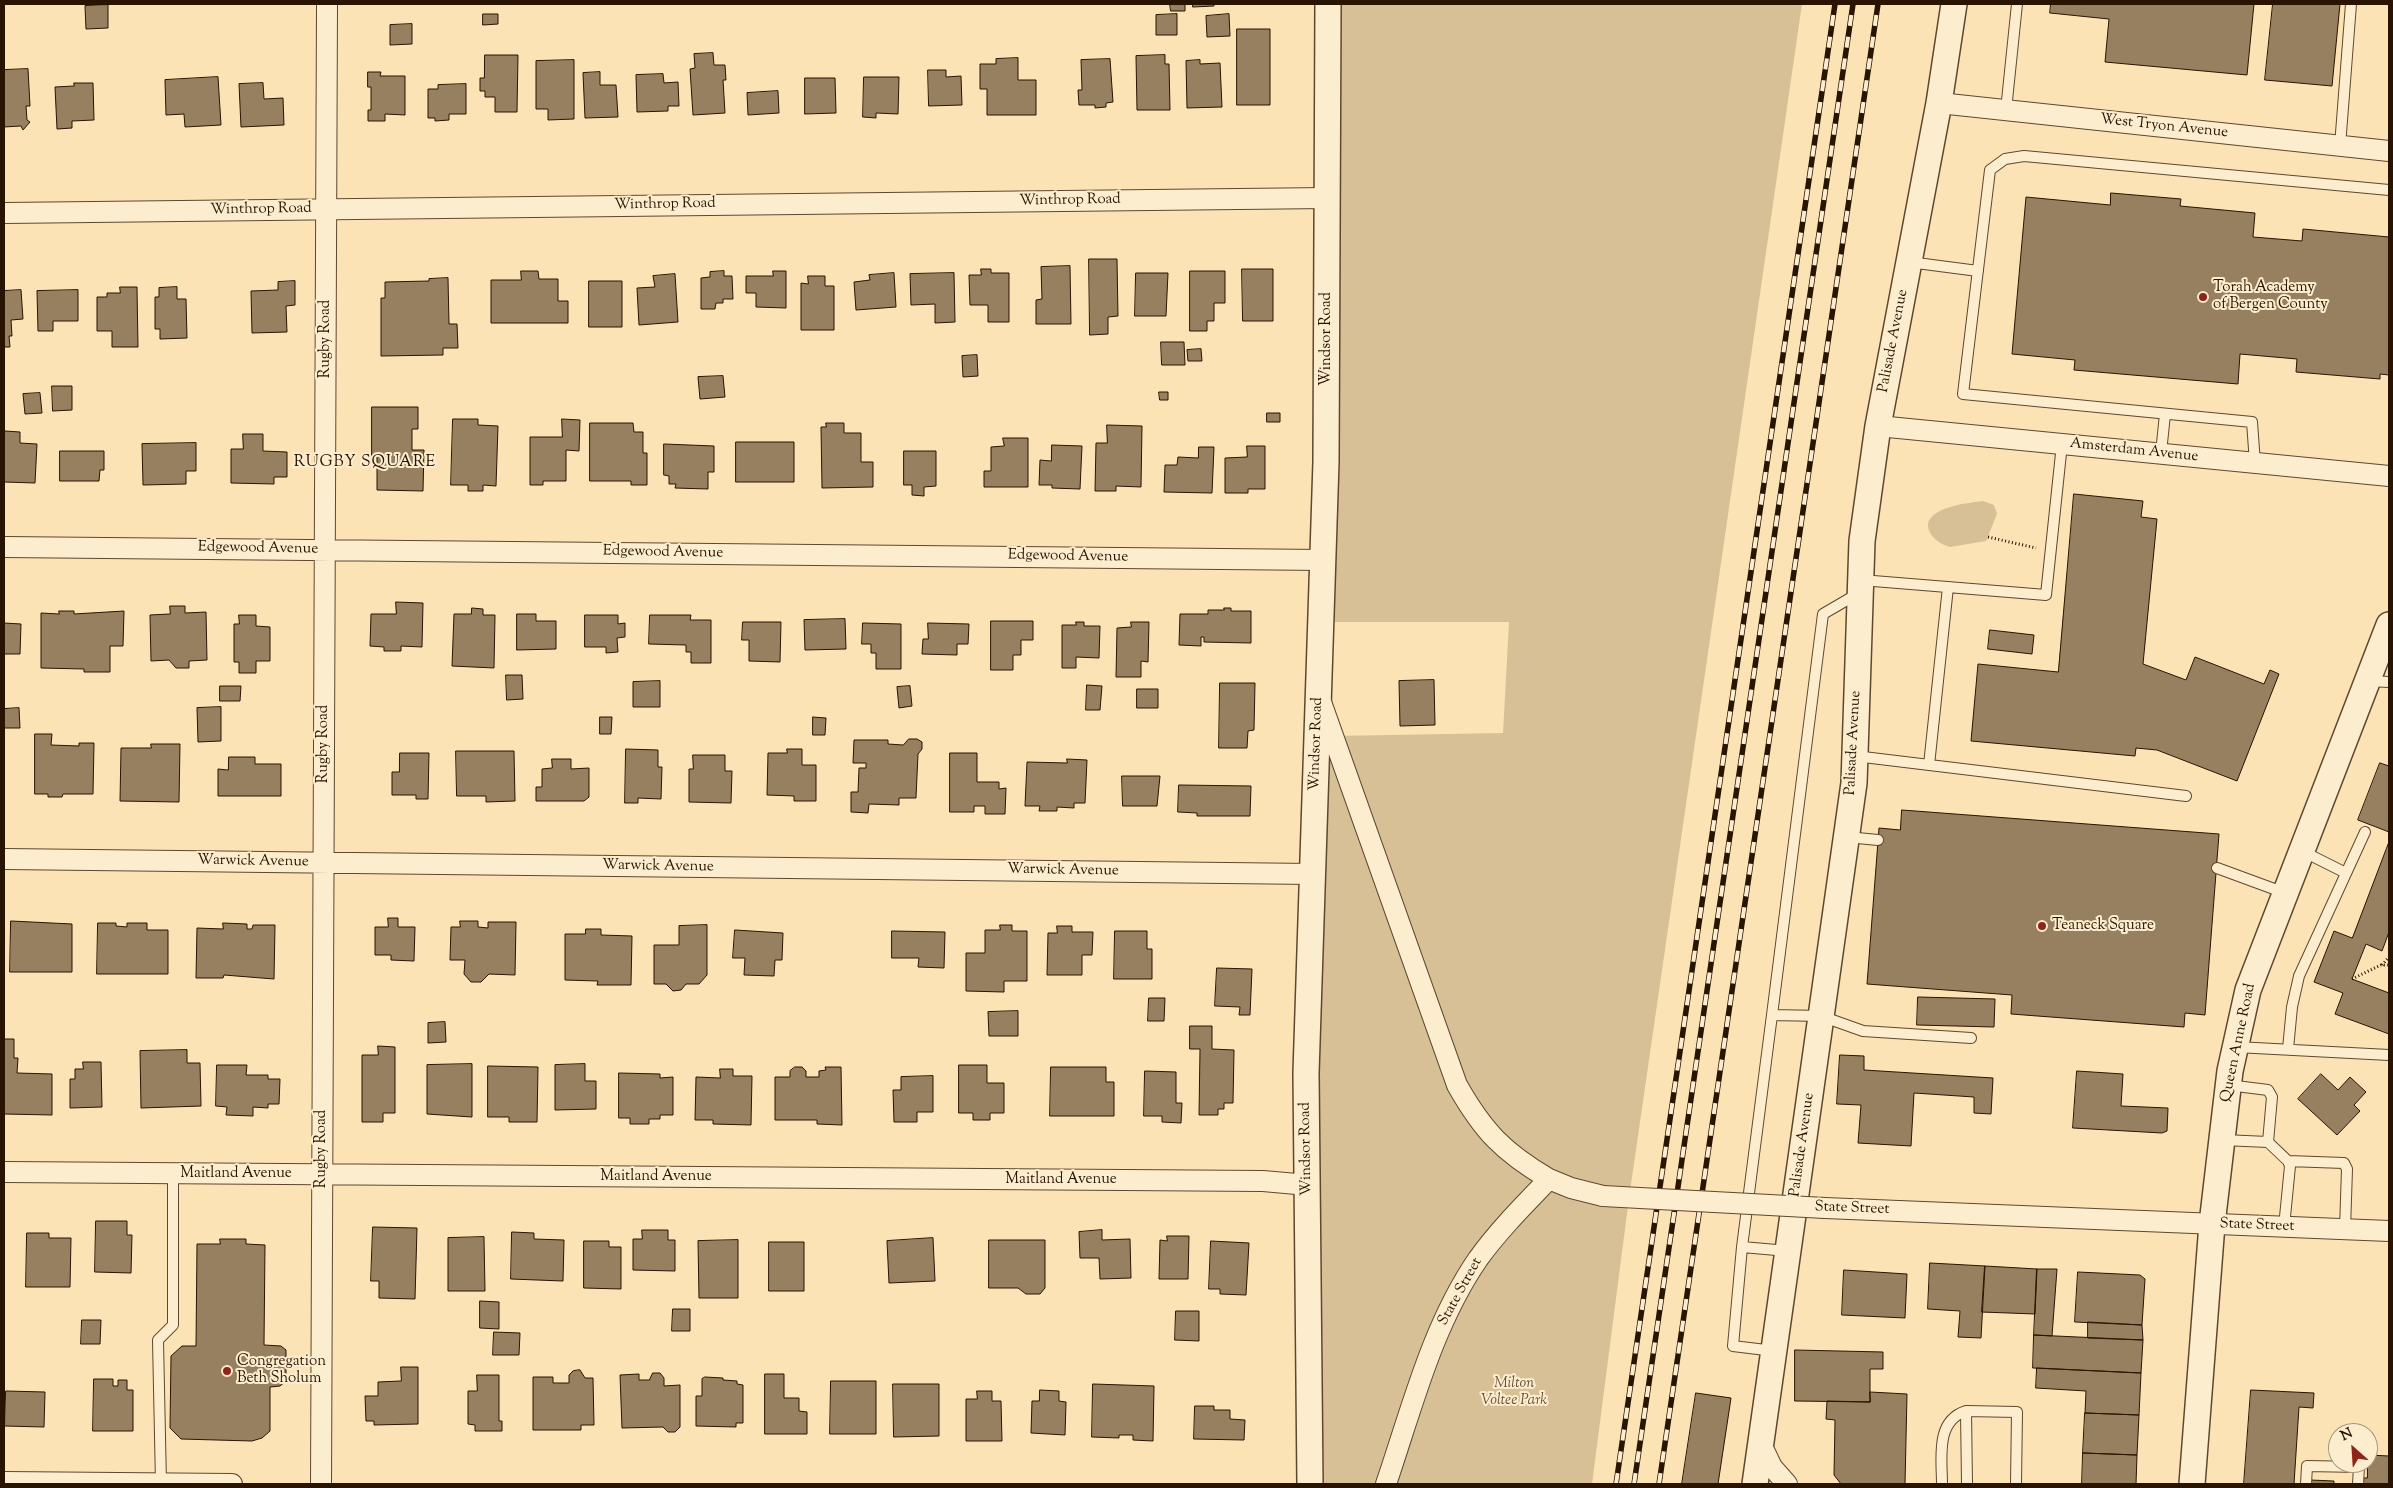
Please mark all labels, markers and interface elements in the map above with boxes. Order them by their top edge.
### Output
street label: West Tryon Avenue [2099,111,2229,143]
street label: Winthrop Road [1019,191,1121,211]
street label: Winthrop Road [614,195,716,215]
street label: Winthrop Road [210,200,312,220]
place label: Torah Academy of Bergen County [2213,279,2328,314]
street label: Palisade Avenue [1875,288,1913,394]
marker: Torah Academy of Bergen County [2197,291,2209,303]
street label: Windsor Road [1318,292,1336,386]
street label: Rugby Road [317,300,335,378]
street label: Amsterdam Avenue [2069,435,2199,467]
district label: RUGBY SQUARE [292,453,438,473]
street label: Edgewood Avenue [198,539,318,559]
street label: Edgewood Avenue [603,543,723,563]
street label: Edgewood Avenue [1008,547,1128,567]
street label: Palisade Avenue [1842,690,1866,796]
street label: Windsor Road [1306,697,1328,791]
street label: Rugby Road [315,705,333,783]
street label: Warwick Avenue [197,852,309,872]
street label: Warwick Avenue [602,857,714,877]
street label: Warwick Avenue [1007,861,1119,881]
place label: Teaneck Square [2052,917,2154,935]
marker: Teaneck Square [2036,920,2048,932]
street label: Queen Anne Road [2218,982,2260,1104]
street label: Palisade Avenue [1787,1092,1819,1198]
street label: Windsor Road [1297,1102,1317,1196]
street label: Rugby Road [313,1110,331,1188]
street label: Maitland Avenue [180,1165,292,1183]
street label: Maitland Avenue [600,1168,712,1186]
street label: Maitland Avenue [1005,1171,1117,1189]
street label: State Street [1814,1199,1890,1219]
street label: State Street [2219,1216,2295,1236]
street label: State Street [1435,1255,1487,1329]
place label: Congregation Beth Sholum [237,1353,326,1388]
marker: Congregation Beth Sholum [221,1365,233,1377]
park label: Milton Voltee Park [1481,1375,1547,1410]
north arrow [2328,1423,2378,1473]
text: N [2337,1424,2356,1447]

